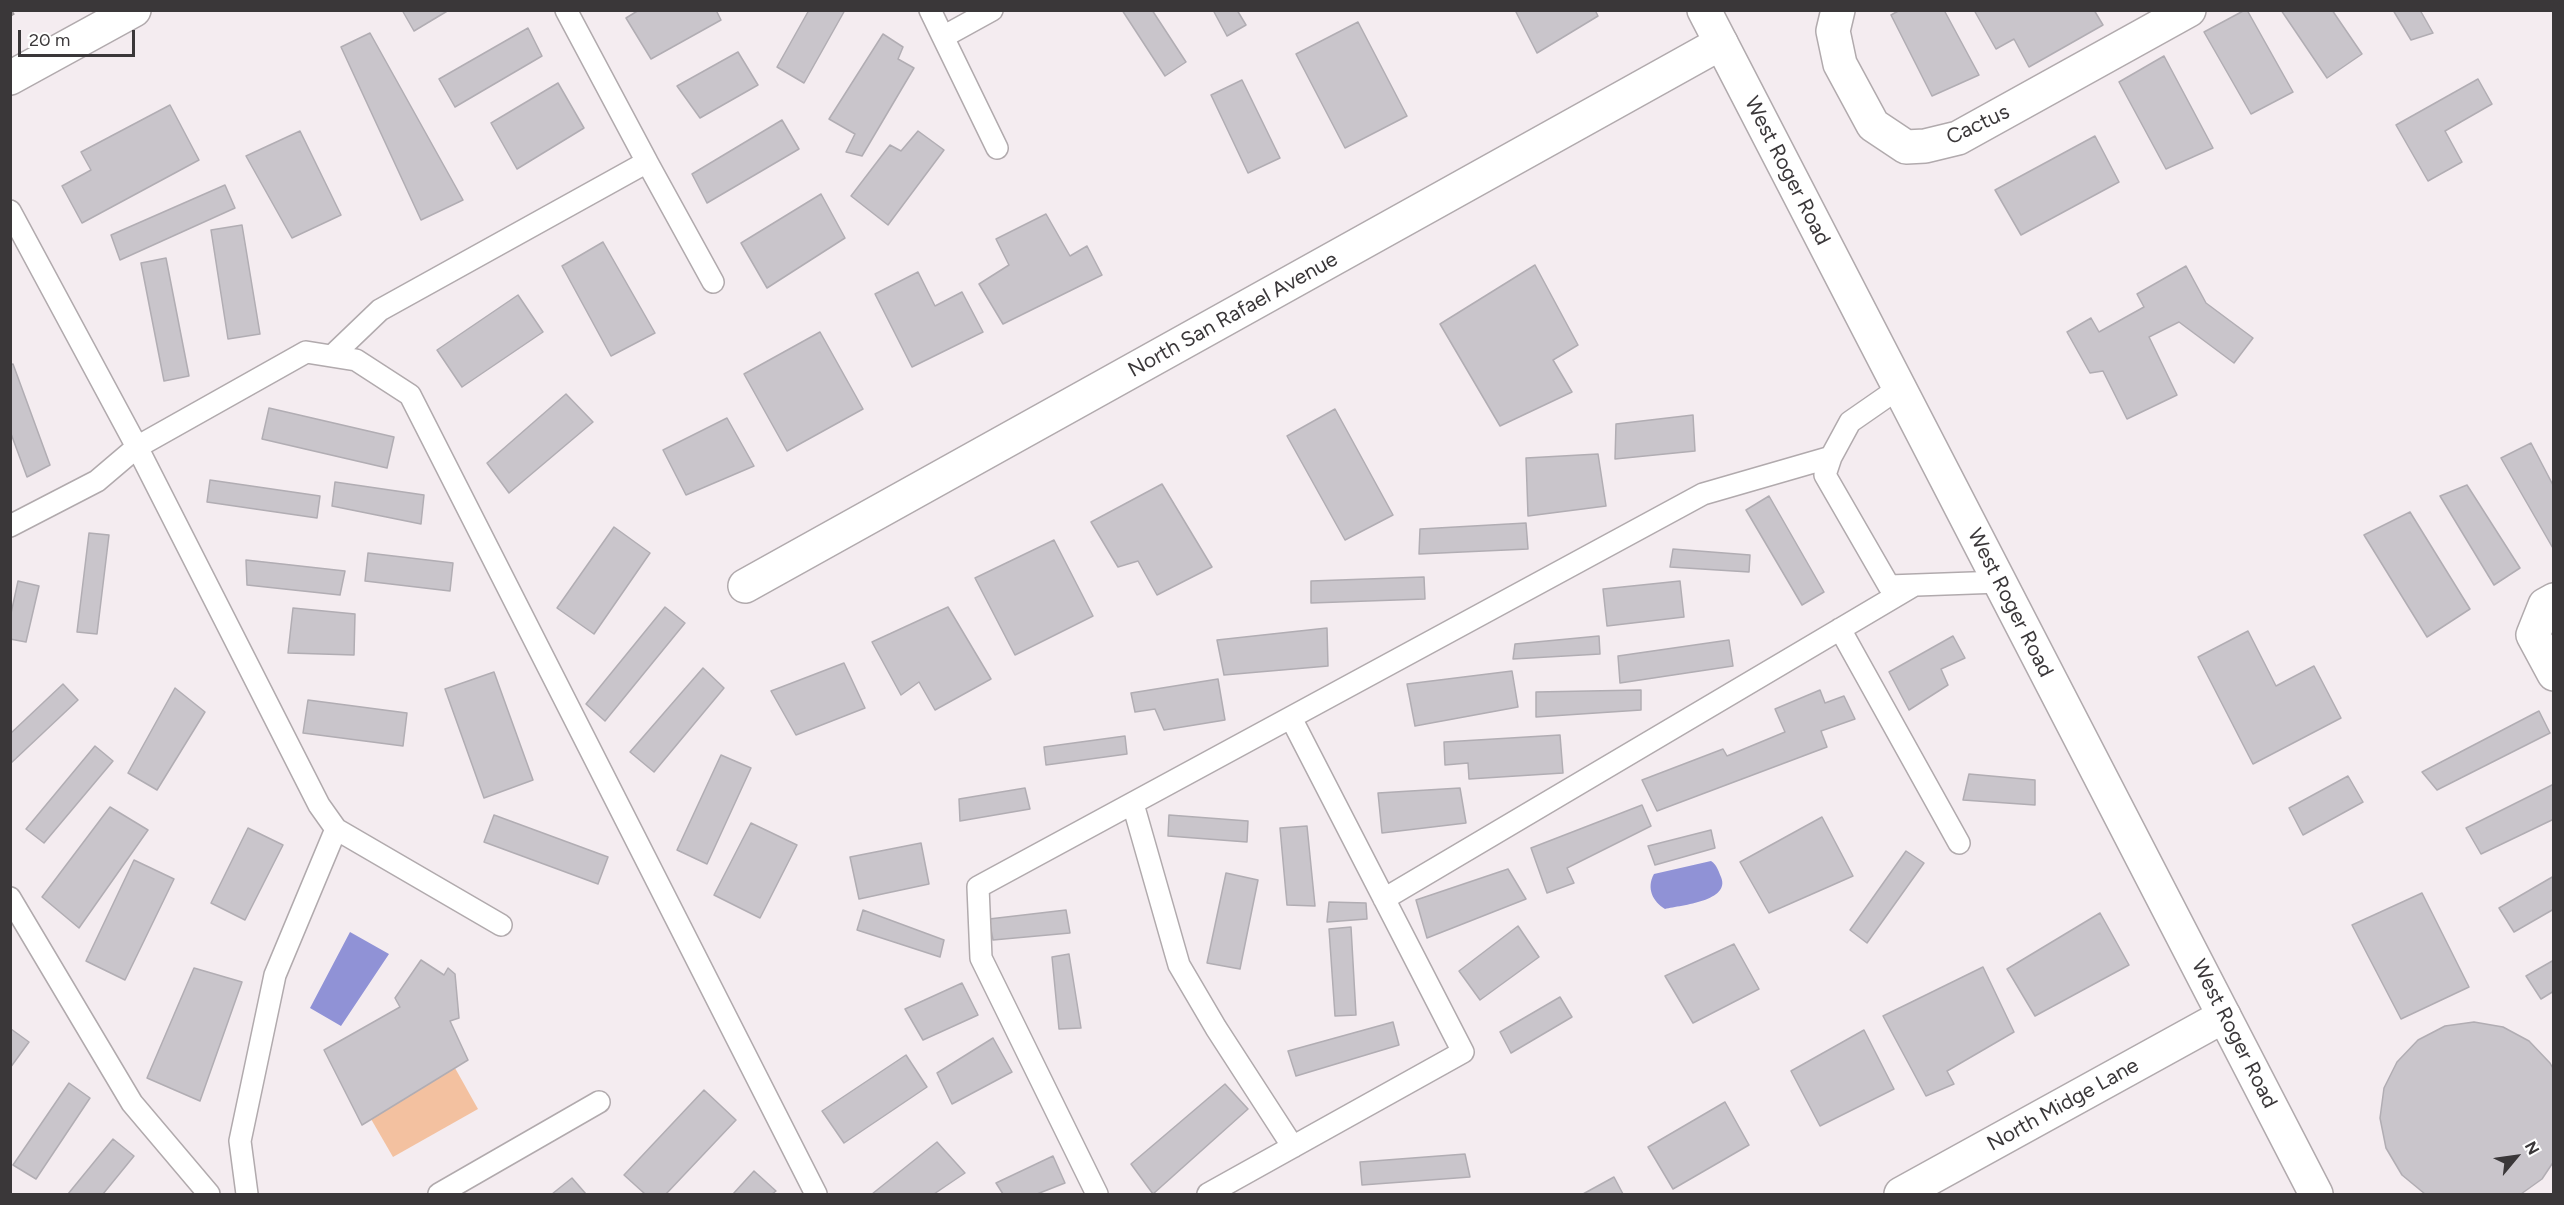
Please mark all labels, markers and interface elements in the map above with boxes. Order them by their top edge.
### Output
scale bar [21,18,138,56]
text: 20 m [29,29,70,51]
street label: West Roger Road [1739,92,1835,250]
street label: Cactus [1942,99,2014,151]
street label: North San Rafael Avenue [1124,247,1342,383]
street label: West Roger Road [1962,524,2058,682]
street label: West Roger Road [2186,955,2282,1113]
street label: North Midge Lane [1983,1053,2143,1157]
north arrow [2486,1127,2546,1187]
text: N [2521,1138,2543,1158]

